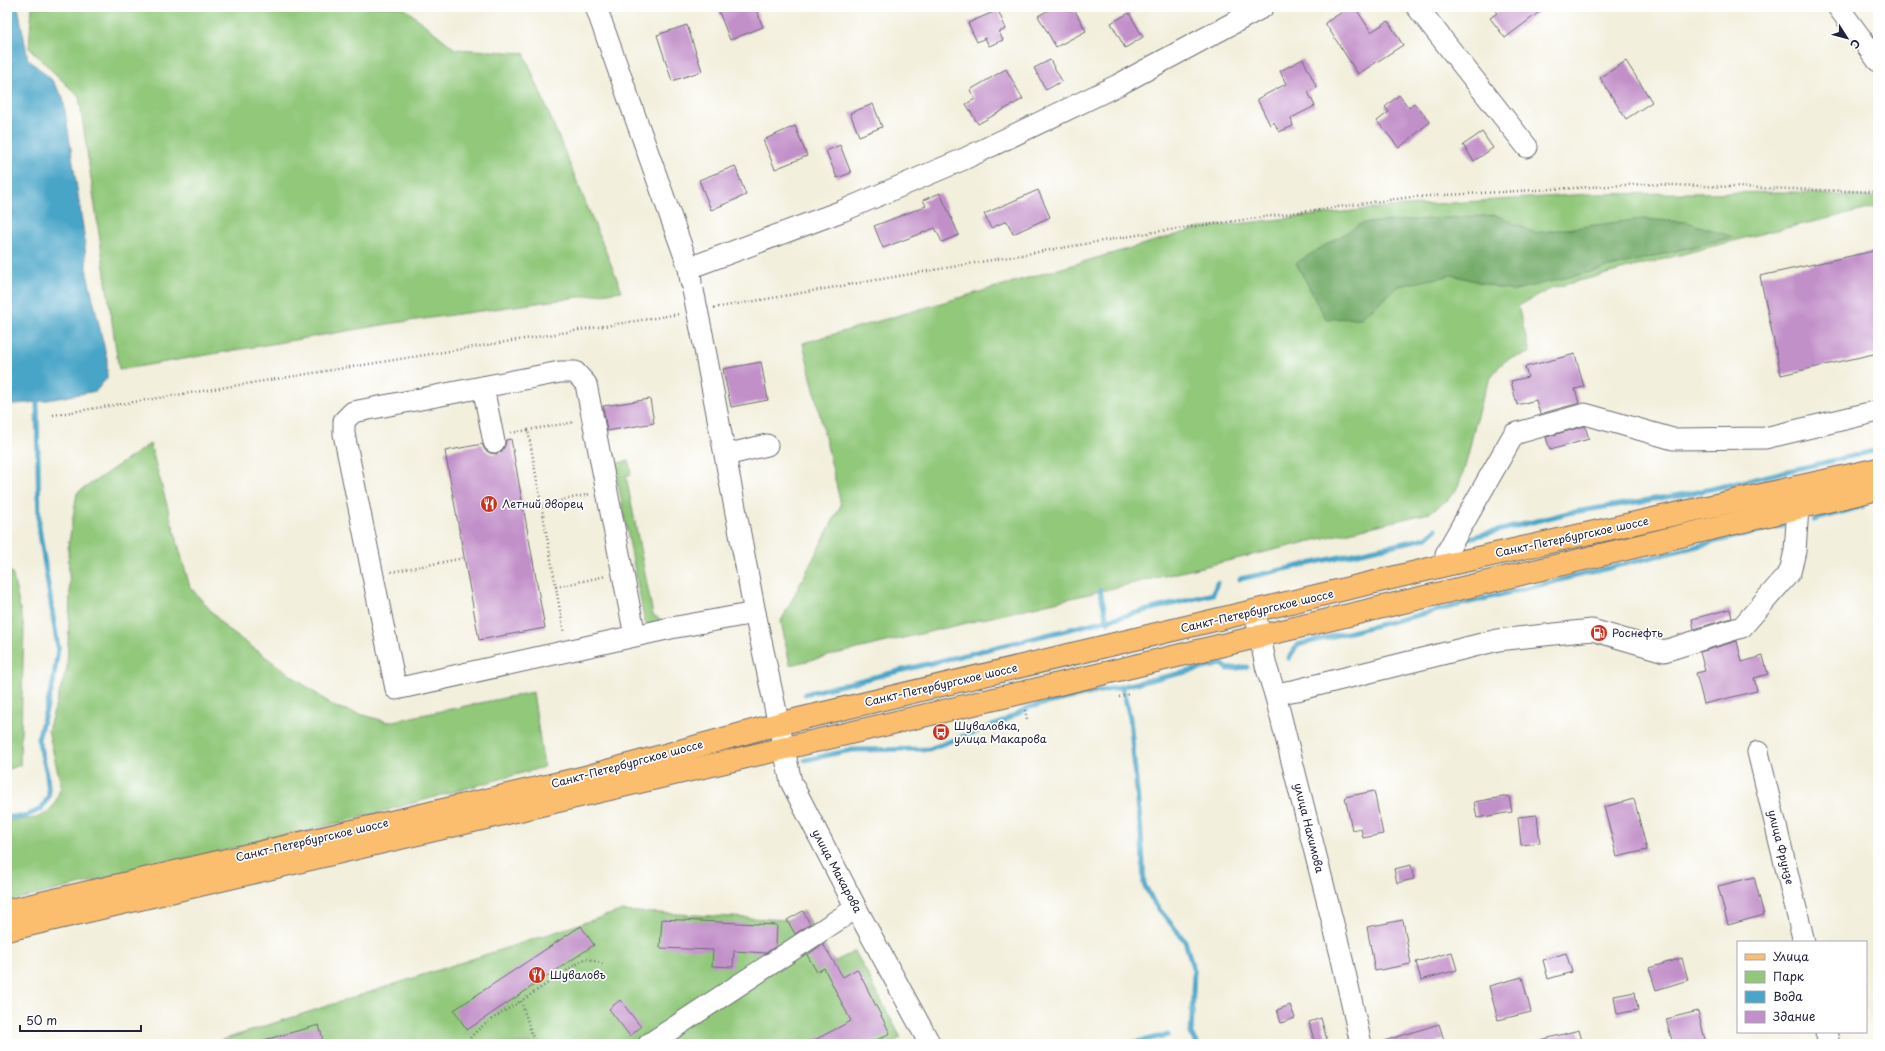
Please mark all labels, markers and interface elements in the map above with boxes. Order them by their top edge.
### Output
north arrow [1827,18,1867,58]
text: С [1846,36,1865,53]
restaurant icon: Летний дворец [479,494,499,514]
place label: Летний дворец [502,495,583,512]
street label: Санкт-Петербургское шоссе [1494,512,1650,561]
street label: Санкт-Петербургское шоссе [1179,585,1335,636]
fuel station icon: Роснефть [1589,623,1609,643]
place label: Роснефть [1612,624,1663,641]
street label: Санкт-Петербургское шоссе [863,659,1019,710]
place label: Шуваловка, улица Макарова [954,717,1047,747]
bus stop icon: Шуваловка, улица Макарова [931,722,951,742]
street label: Санкт-Петербургское шоссе [549,735,705,792]
street label: улица Нахимова [1290,781,1329,875]
street label: улица Фрунзе [1764,808,1799,886]
street label: Санкт-Петербургское шоссе [234,814,390,865]
street label: улица Макарова [808,826,867,916]
legend [1737,941,1867,1033]
text: Улица [1773,947,1809,965]
restaurant icon: Шуваловъ [527,965,547,985]
place label: Шуваловъ [550,966,606,983]
text: Парк [1773,967,1805,985]
text: Вода [1773,987,1803,1005]
scale bar [20,1007,141,1033]
text: Здание [1773,1007,1815,1025]
text: 50 m [26,1011,57,1029]

